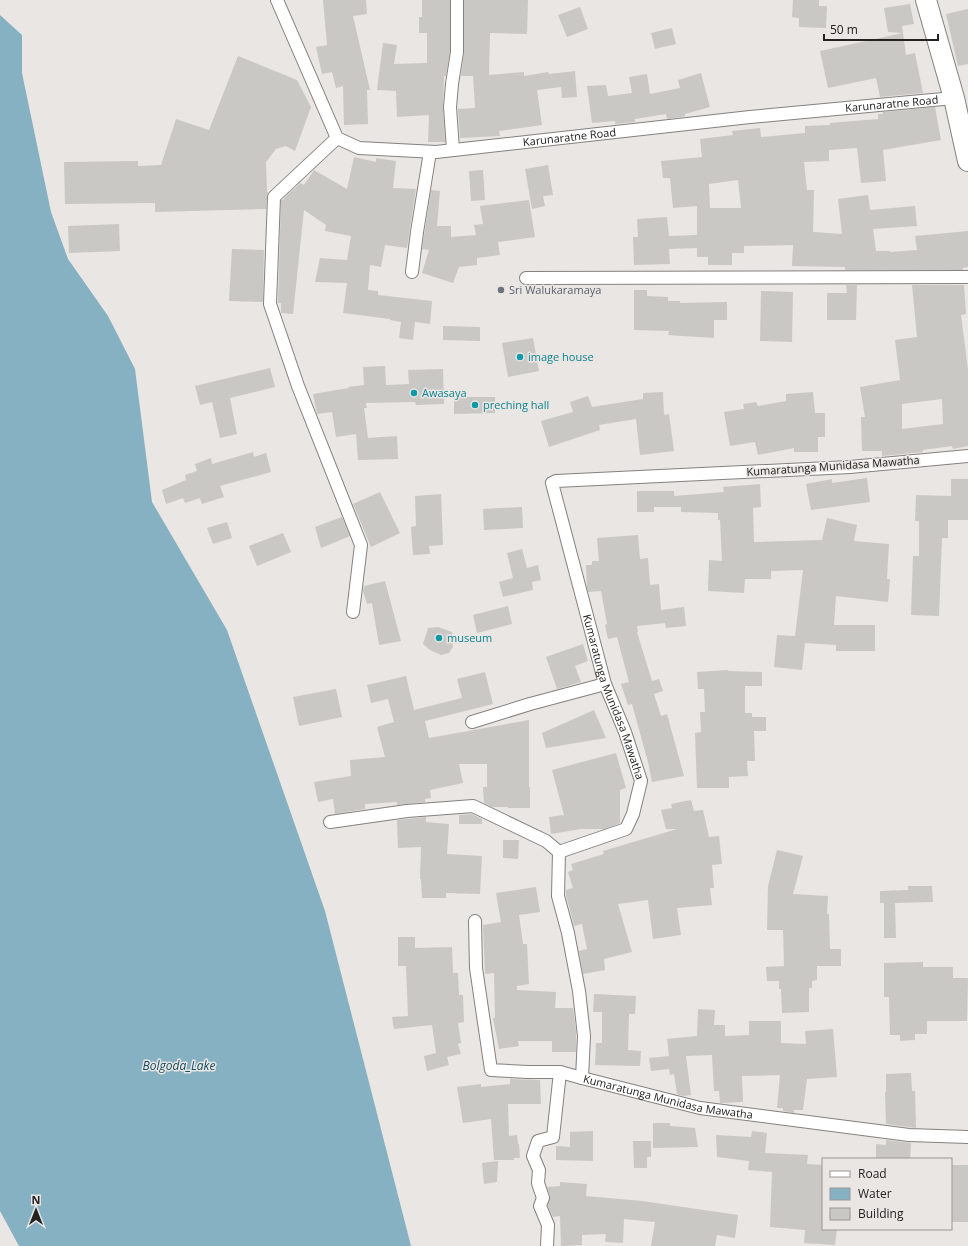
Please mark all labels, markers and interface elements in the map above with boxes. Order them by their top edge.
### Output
scale bar [824,16,938,42]
text: 50 m [830,21,858,38]
street label: Karunaratne Road [844,91,939,115]
street label: Karunaratne Road [522,124,617,149]
place label: Sri Walukaramaya [509,282,601,297]
marker: Sri Walukaramaya [496,285,506,295]
place label: image house [528,349,594,364]
marker: image house [515,352,525,362]
place label: Awasaya [422,385,467,400]
marker: Awasaya [409,388,419,398]
place label: preching hall [483,397,549,412]
marker: preching hall [470,400,480,410]
street label: Kumaratunga Munidasa Mawatha [746,452,920,479]
street label: Kumaratunga Munidasa Mawatha [580,612,648,781]
place label: museum [447,630,492,645]
marker: museum [434,633,444,643]
water label: Bolgoda_Lake [143,1057,215,1074]
street label: Kumaratunga Munidasa Mawatha [582,1071,754,1122]
legend [822,1158,952,1230]
text: Road [858,1165,887,1182]
text: Water [858,1185,892,1202]
north arrow [16,1190,56,1230]
text: N [32,1192,40,1207]
text: Building [858,1205,904,1222]

